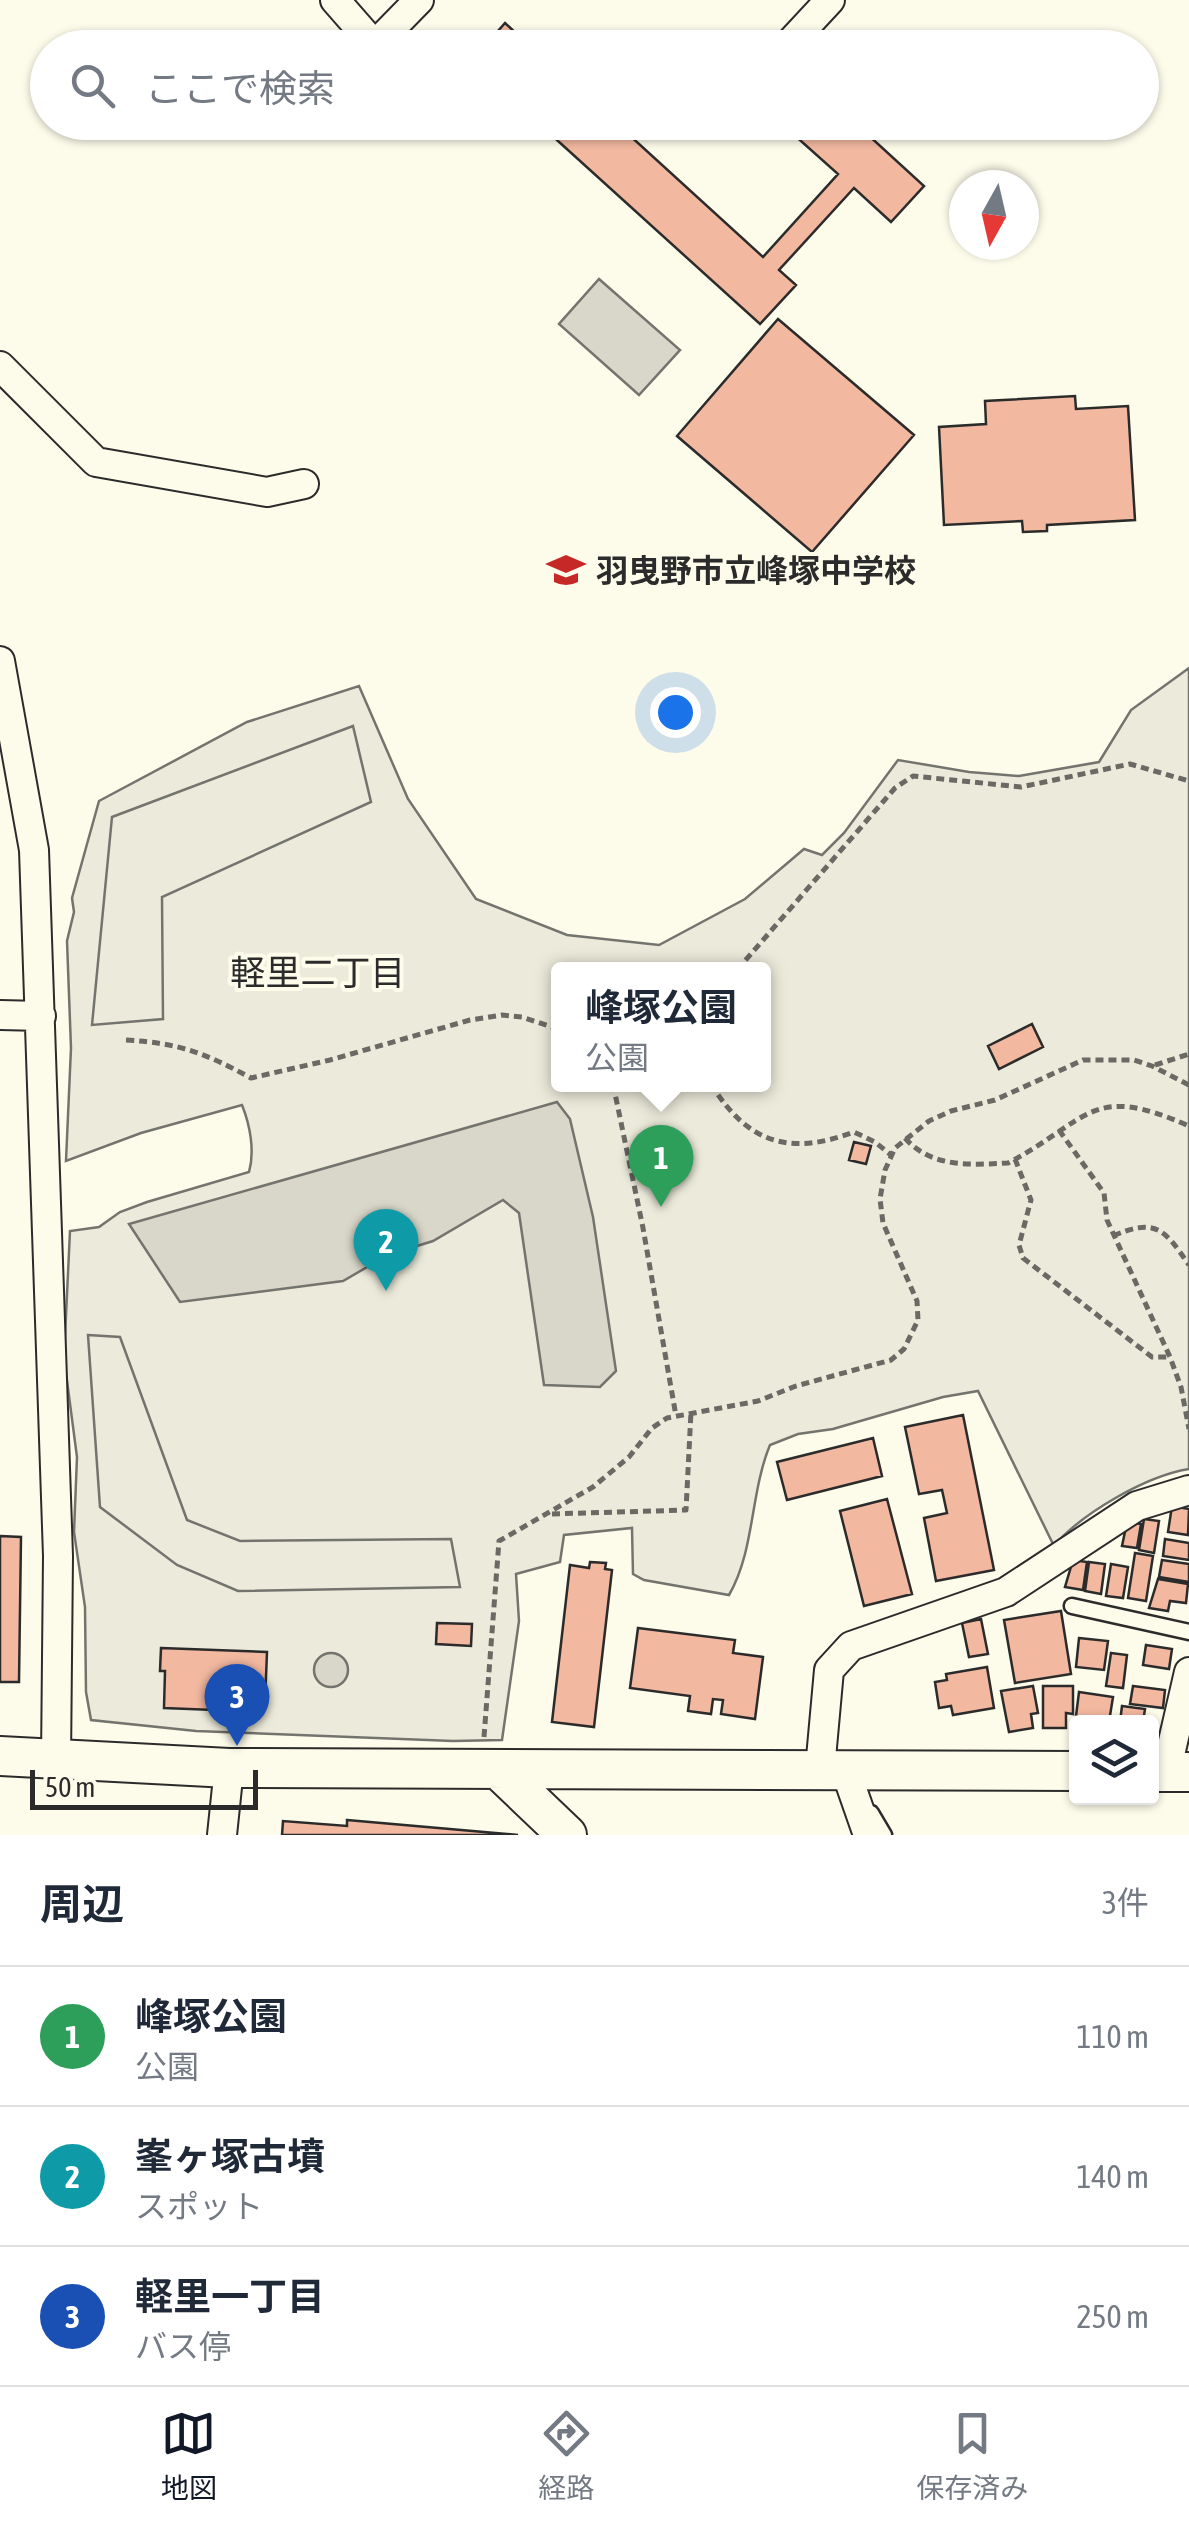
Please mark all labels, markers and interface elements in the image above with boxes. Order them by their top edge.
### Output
search box [30,30,1159,140]
icon: search [65,58,120,113]
text: ここで検索 [145,67,335,110]
north arrow [949,170,1039,260]
school or university icon: 羽曳野市立峰塚中学校 [545,549,587,591]
place label: 羽曳野市立峰塚中学校 [596,552,916,589]
your location [650,687,701,738]
district label: 軽里二丁目 [230,952,406,992]
popup [551,962,771,1092]
text: 峰塚公園 [585,986,737,1029]
text: 公園 [585,1039,649,1076]
pin: 1 [628,1124,694,1207]
pin: 2 [354,1208,418,1291]
pin: 3 [204,1664,270,1746]
map controls [1069,1715,1159,1805]
button: layers [1069,1715,1159,1805]
scale bar [30,1765,258,1810]
text: 50 m [45,1771,95,1803]
text: 周辺 [40,1880,124,1928]
text: 3件 [1102,1884,1149,1921]
text: 峰塚公園 [135,1995,287,2038]
text: 1 [65,2018,80,2055]
text: 110 m [1076,2018,1149,2055]
text: 公園 [135,2048,199,2085]
text: 峯ヶ塚古墳 [135,2135,325,2178]
text: 2 [65,2158,80,2195]
text: 140 m [1076,2158,1149,2195]
text: スポット [135,2188,263,2225]
text: 軽里一丁目 [135,2275,325,2318]
text: 3 [65,2298,80,2335]
text: 250 m [1076,2298,1149,2335]
text: バス停 [135,2328,231,2365]
tab: 地図 [161,2406,217,2506]
tab: 経路 [538,2406,594,2506]
tab: 保存済み [916,2406,1028,2506]

